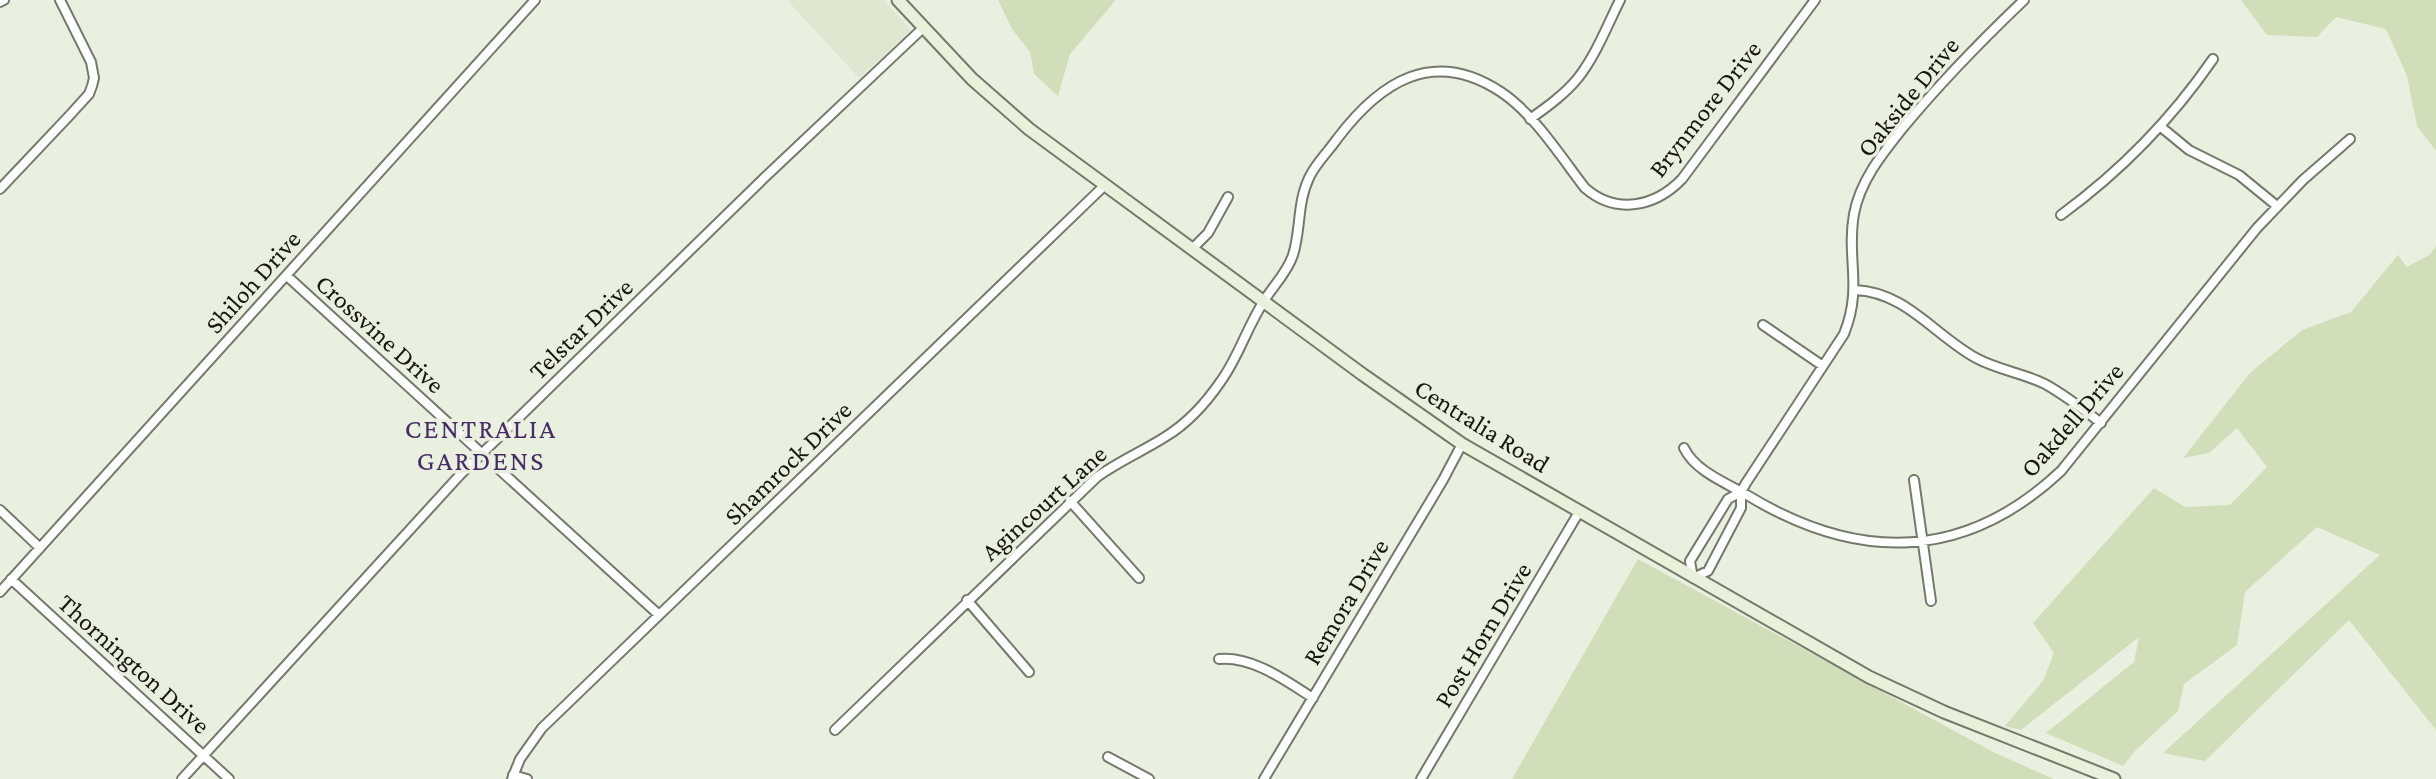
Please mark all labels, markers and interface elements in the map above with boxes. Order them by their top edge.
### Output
street label: Oakside Drive [1851,31,1965,163]
street label: Brynmore Drive [1643,35,1767,183]
street label: Shiloh Drive [199,225,307,339]
street label: Crossvine Drive [310,269,450,399]
street label: Telstar Drive [523,272,639,386]
street label: Oakdell Drive [2015,357,2129,483]
street label: Centralia Road [1409,373,1555,479]
street label: Shamrock Drive [719,395,857,531]
district label: CENTRALIA GARDENS [405,413,557,476]
street label: Agincourt Lane [975,439,1113,567]
street label: Remora Drive [1297,534,1395,670]
street label: Post Horn Drive [1428,557,1538,713]
street label: Thornington Drive [52,588,216,740]

